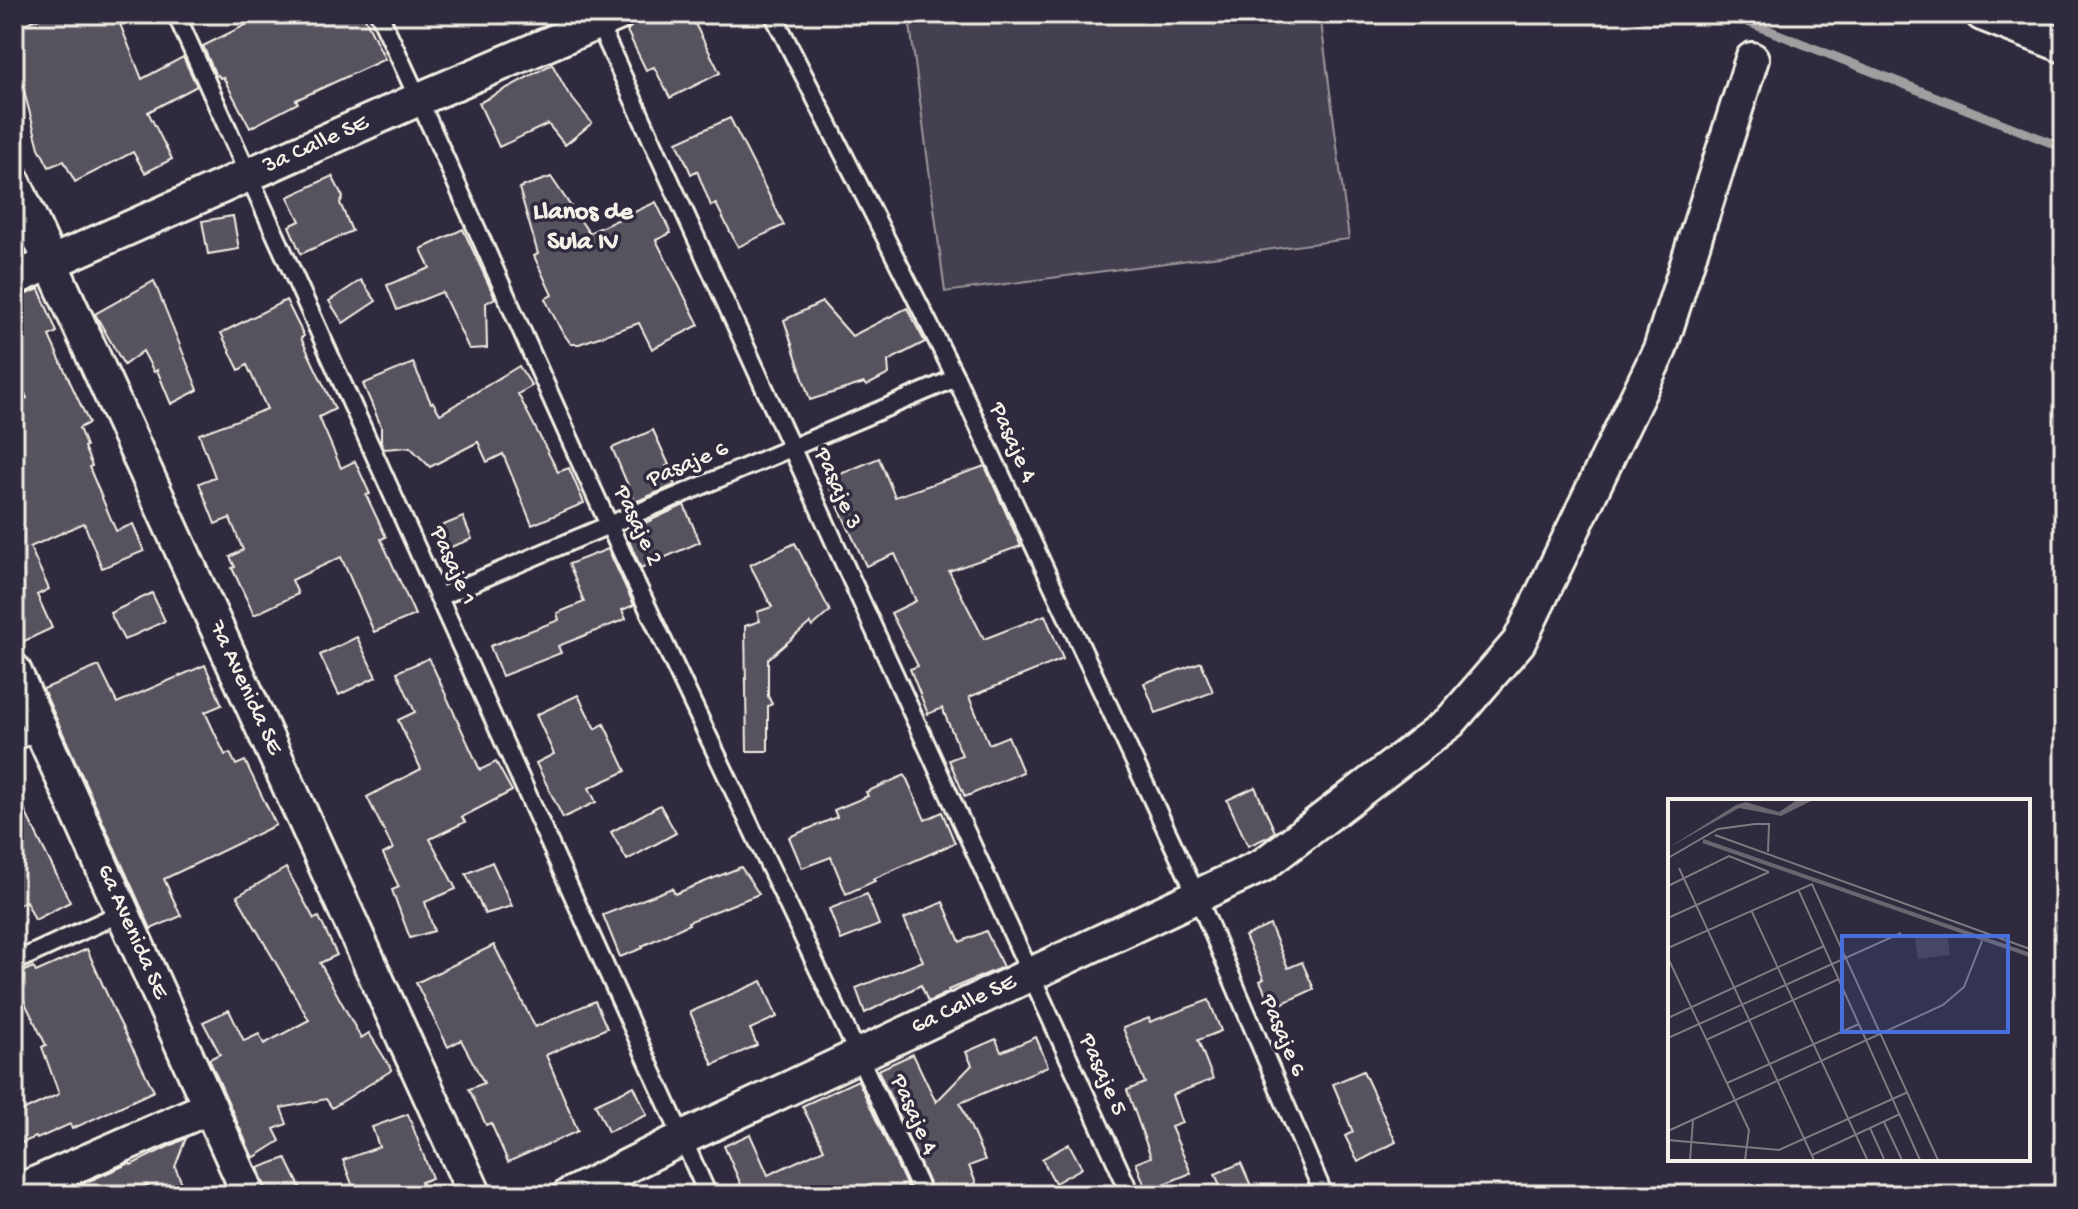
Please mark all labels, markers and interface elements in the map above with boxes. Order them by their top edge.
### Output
street label: 3a Calle SE [258,108,374,182]
district label: Llanos de Sula IV [533,198,635,259]
street label: Pasaje 4 [981,397,1043,488]
street label: Pasaje 6 [642,435,734,496]
street label: Pasaje 3 [806,443,868,534]
street label: Pasaje 2 [605,480,668,571]
street label: Pasaje 1 [421,521,482,610]
street label: 7a Avenida SE [201,616,289,761]
inset map [1668,799,2030,1161]
street label: 6a Avenida SE [89,860,175,1005]
street label: 6a Calle SE [907,968,1022,1042]
street label: Pasaje 6 [1251,990,1312,1082]
street label: Pasaje 5 [1071,1029,1133,1120]
street label: Pasaje 4 [882,1069,944,1160]

